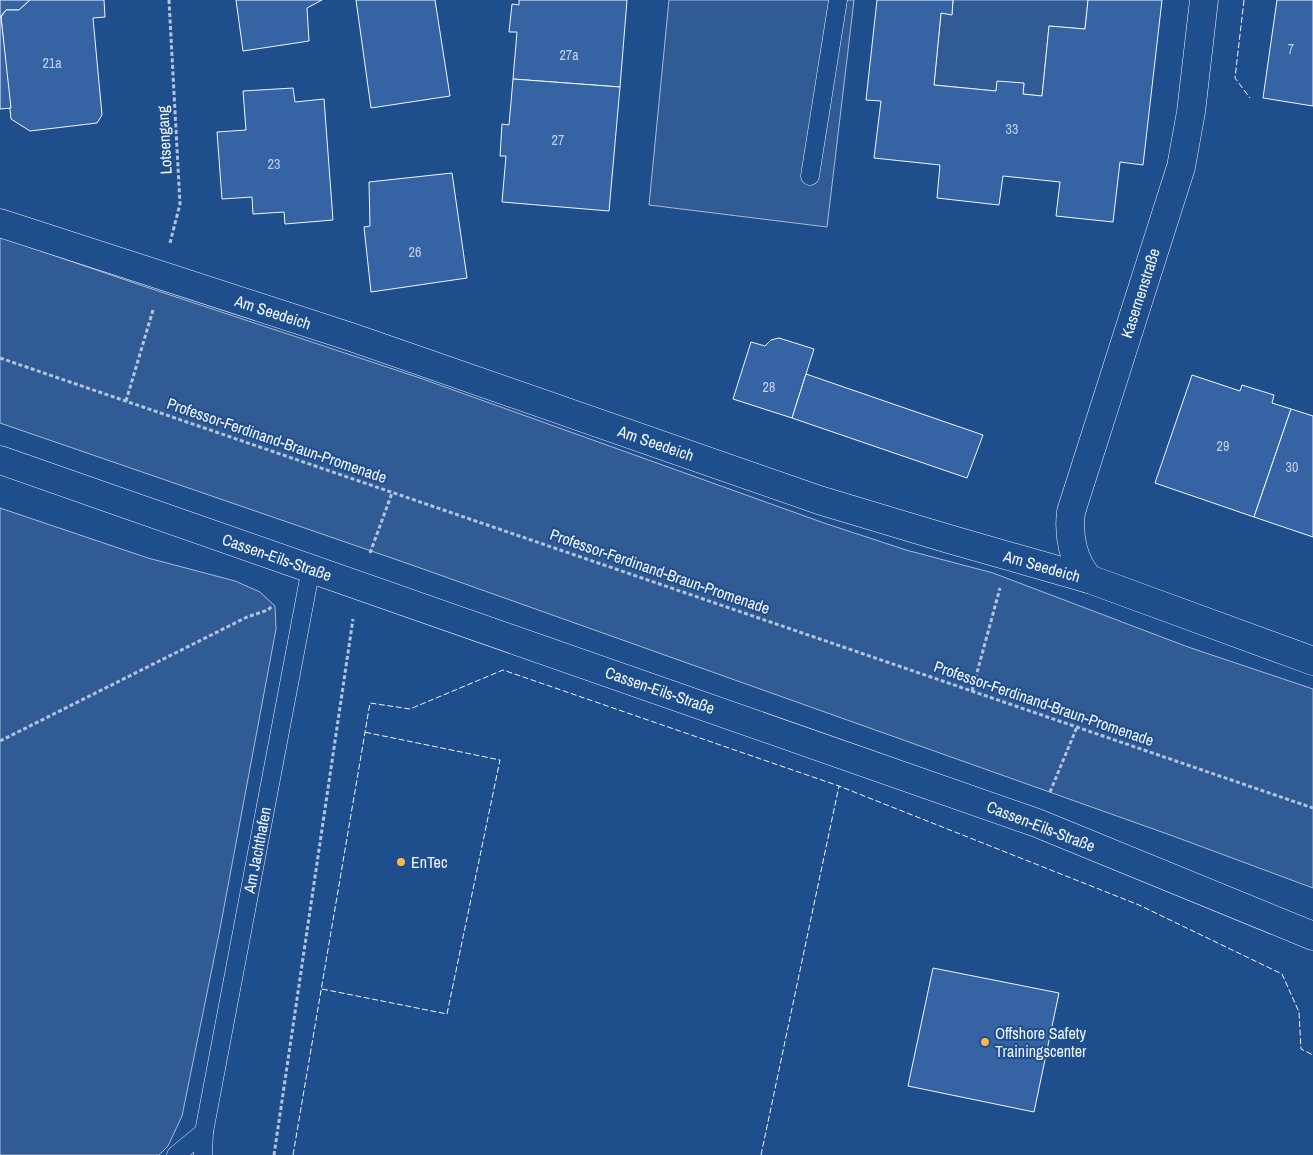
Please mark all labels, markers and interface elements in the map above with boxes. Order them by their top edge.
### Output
house number: 7 [1288,40,1294,58]
house number: 27a [559,46,579,64]
house number: 21a [42,54,62,72]
street label: Lotsengang [151,104,177,175]
house number: 33 [1006,120,1018,138]
house number: 27 [552,131,564,149]
house number: 23 [268,155,280,173]
house number: 26 [409,243,421,261]
street label: Kasernenstraße [1115,245,1165,341]
street label: Am Seedeich [231,289,314,335]
house number: 28 [763,378,775,396]
street label: Professor-Ferdinand-Braun-Promenade [164,392,390,488]
street label: Am Seedeich [614,419,697,466]
house number: 29 [1217,437,1229,455]
house number: 30 [1286,458,1298,476]
street label: Professor-Ferdinand-Braun-Promenade [547,523,773,619]
street label: Cassen-Eils-Straße [219,528,335,586]
street label: Am Seedeich [1000,544,1083,587]
street label: Professor-Ferdinand-Braun-Promenade [931,655,1157,751]
street label: Cassen-Eils-Straße [602,661,718,719]
street label: Cassen-Eils-Straße [984,795,1098,857]
street label: Am Jachthafen [238,805,276,896]
place label: EnTec [411,851,448,873]
marker: EnTec [395,856,407,868]
place label: Offshore Safety Trainingscenter [995,1022,1087,1062]
marker: Offshore Safety Trainingscenter [979,1036,991,1048]

